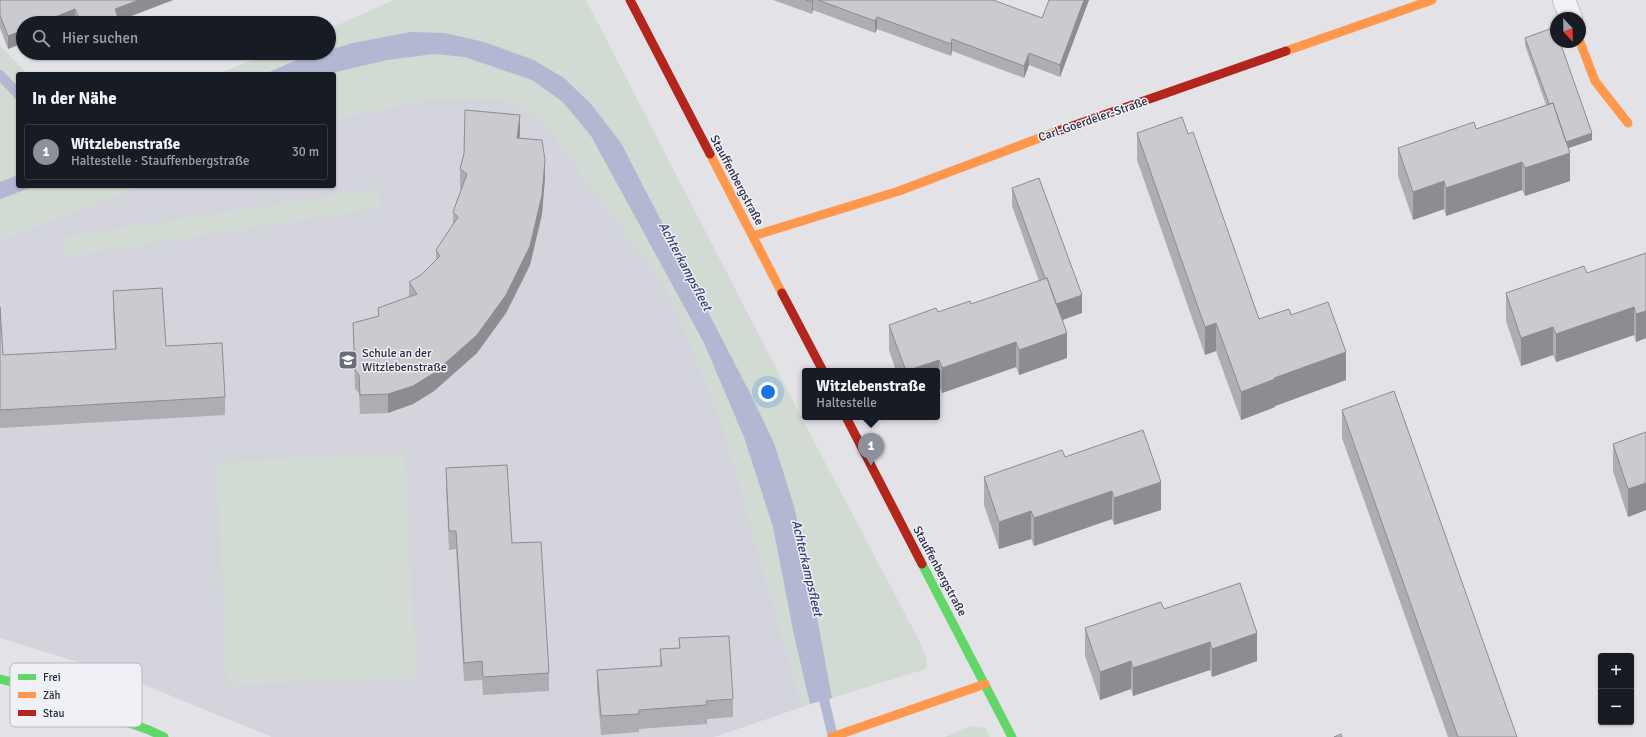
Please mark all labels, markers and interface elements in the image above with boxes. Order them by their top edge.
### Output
north arrow [1550,12,1586,48]
search box [16,16,336,60]
icon: search [30,27,52,49]
text: Hier suchen [62,29,138,47]
text: In der Nähe [32,88,117,109]
street label: Carl-Goerdeler-Straße [1036,94,1150,145]
street label: Stauffenbergstraße [706,133,767,228]
text: Witzlebenstraße [71,135,180,153]
text: 1 [42,144,50,160]
text: 30 m [292,144,319,160]
text: Haltestelle · Stauffenbergstraße [71,153,249,169]
water label: Achterkampsfleet [655,219,716,315]
place label: Schule an der Witzlebenstraße [362,346,447,375]
school or university icon: Schule an der Witzlebenstraße [337,349,359,371]
popup [802,368,940,420]
text: Witzlebenstraße [816,377,926,395]
your location [758,382,778,402]
text: Haltestelle [816,395,877,411]
pin: 1 [858,433,884,466]
water label: Achterkampsfleet [788,519,826,619]
street label: Stauffenbergstraße [909,524,970,619]
map controls [1598,653,1634,725]
button: + [1598,653,1634,689]
legend [10,663,142,727]
text: Frei [43,671,61,684]
text: Zäh [43,689,61,702]
button: − [1598,689,1634,725]
text: Stau [43,707,65,720]

